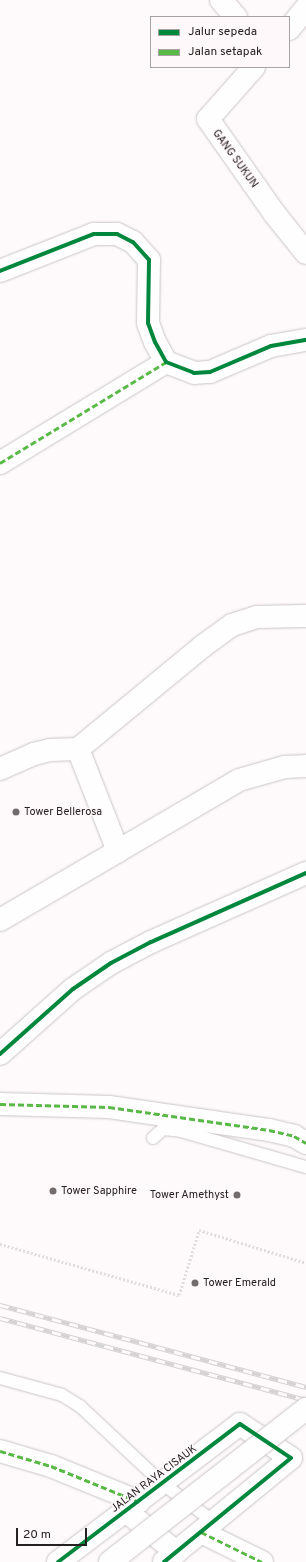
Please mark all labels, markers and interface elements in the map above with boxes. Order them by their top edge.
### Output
legend [150,16,290,68]
text: Jalur sepeda [188,24,257,40]
text: Jalan setapak [188,44,262,60]
street label: GANG SUKUN [209,127,261,191]
place label: Tower Bellerosa [24,805,102,819]
marker: Tower Bellerosa [11,807,21,817]
place label: Tower Sapphire [61,1184,137,1198]
marker: Tower Sapphire [48,1186,58,1196]
place label: Tower Amethyst [149,1188,229,1202]
marker: Tower Amethyst [232,1190,242,1200]
place label: Tower Emerald [203,1276,276,1290]
marker: Tower Emerald [190,1278,200,1288]
street label: JALAN RAYA CISAUK [108,1442,200,1516]
scale bar [18,1520,89,1546]
text: 20 m [23,1527,51,1543]

